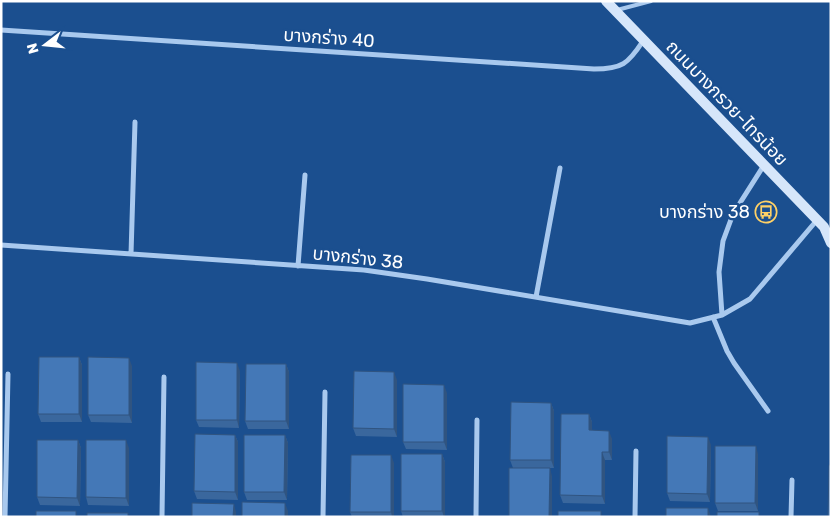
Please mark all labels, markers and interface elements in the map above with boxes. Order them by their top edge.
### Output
north arrow [20,20,70,70]
street label: บางกร่าง 40 [283,24,375,52]
street label: ถนนบางกรวย-ไทรน้อย [661,36,793,170]
text: N [23,41,43,56]
bus stop icon: บางกร่าง 38 [754,200,778,224]
place label: บางกร่าง 38 [659,201,750,223]
street label: บางกร่าง 38 [312,242,404,274]

